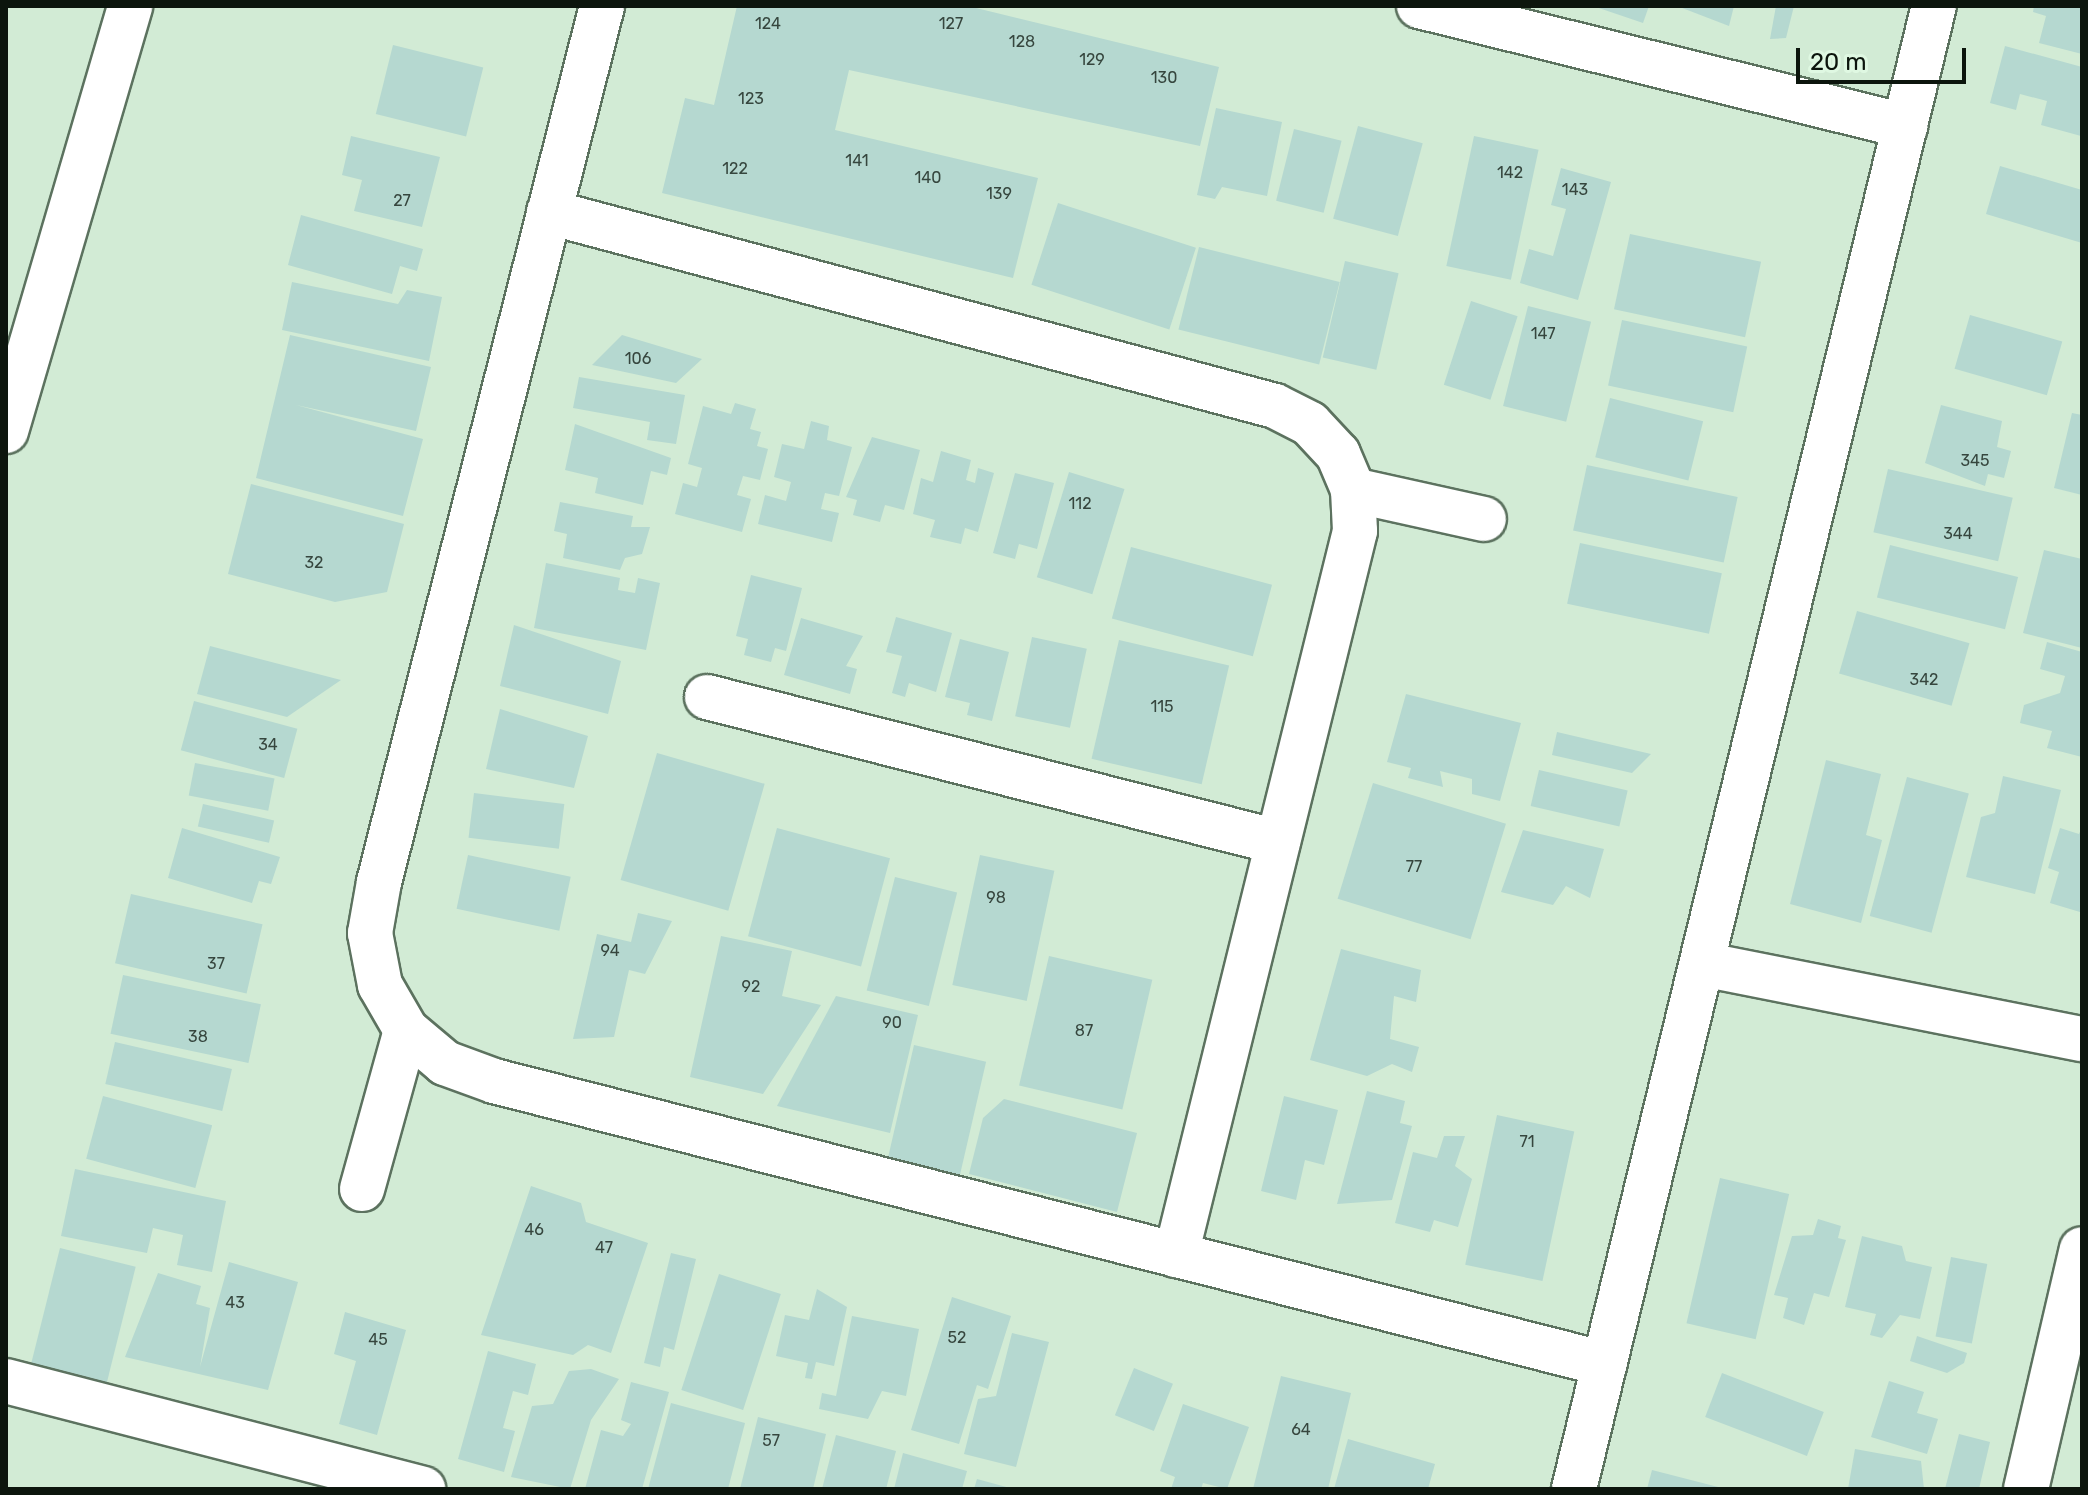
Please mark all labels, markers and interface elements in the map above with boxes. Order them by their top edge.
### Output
house number: 124 [755,14,781,34]
house number: 127 [939,14,963,34]
house number: 128 [1009,32,1035,52]
scale bar [1800,32,1970,82]
text: 20 m [1810,48,1867,76]
house number: 129 [1079,50,1105,70]
house number: 130 [1151,68,1177,88]
house number: 123 [738,89,764,109]
house number: 141 [845,151,869,171]
house number: 122 [722,159,748,179]
house number: 142 [1497,163,1523,183]
house number: 140 [915,168,941,188]
house number: 143 [1562,180,1588,200]
house number: 139 [986,184,1012,204]
house number: 27 [393,191,411,211]
house number: 147 [1531,324,1555,344]
house number: 106 [625,349,651,369]
house number: 345 [1960,451,1990,471]
house number: 112 [1068,494,1092,514]
house number: 344 [1943,524,1973,544]
house number: 32 [304,553,324,573]
house number: 342 [1910,670,1938,690]
house number: 115 [1150,697,1174,717]
house number: 34 [258,735,278,755]
house number: 77 [1406,857,1422,877]
house number: 98 [986,888,1006,908]
house number: 94 [600,941,620,961]
house number: 37 [207,954,225,974]
house number: 92 [742,977,760,997]
house number: 90 [882,1013,902,1033]
house number: 87 [1075,1021,1093,1041]
house number: 38 [188,1027,208,1047]
house number: 71 [1519,1132,1535,1152]
house number: 46 [524,1220,544,1240]
house number: 47 [595,1238,613,1258]
house number: 43 [225,1293,245,1313]
house number: 52 [948,1328,966,1348]
house number: 45 [368,1330,388,1350]
house number: 64 [1291,1420,1311,1440]
house number: 57 [762,1431,780,1451]

